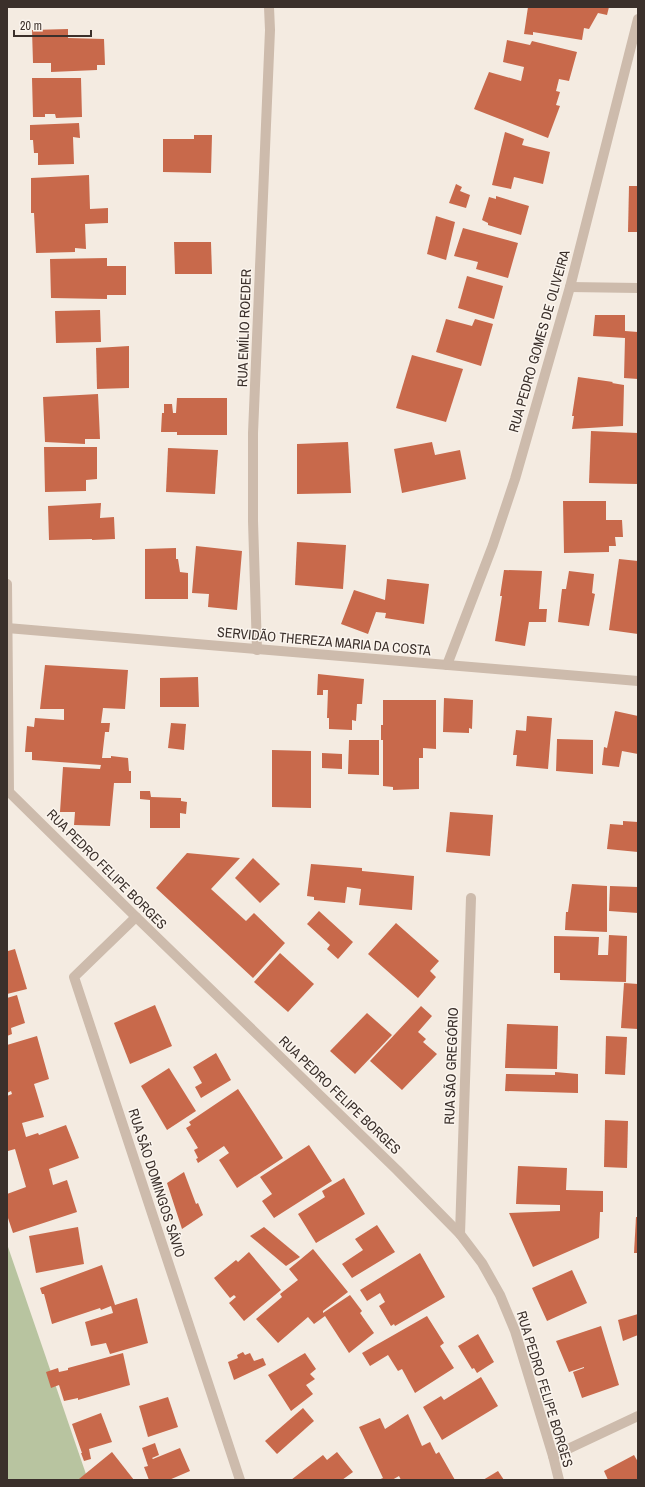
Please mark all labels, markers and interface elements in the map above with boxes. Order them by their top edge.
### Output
scale bar [14,12,91,38]
text: 20 m [20,18,42,34]
street label: RUA PEDRO GOMES DE OLIVEIRA [504,247,574,434]
street label: RUA EMÍLIO ROEDER [233,269,255,387]
street label: SERVIDÃO THEREZA MARIA DA COSTA [216,623,432,659]
street label: RUA PEDRO FELIPE BORGES [43,805,171,933]
street label: RUA SÃO GREGÓRIO [440,1007,462,1125]
street label: RUA PEDRO FELIPE BORGES [275,1032,405,1158]
street label: RUA SÃO DOMINGOS SÁVIO [124,1106,190,1260]
street label: RUA PEDRO FELIPE BORGES [513,1309,577,1470]

